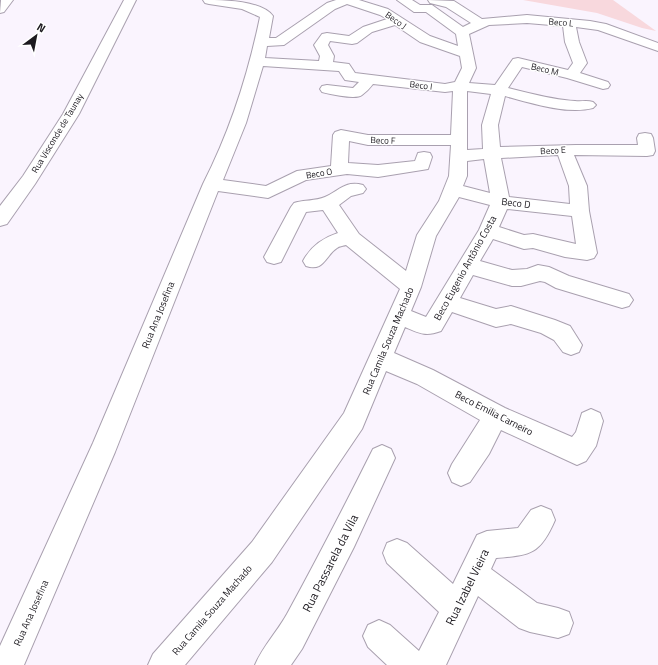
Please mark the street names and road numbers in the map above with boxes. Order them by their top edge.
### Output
street label: Beco J [383,8,409,32]
street label: Beco L [548,14,575,30]
street label: Beco M [530,59,560,79]
street label: Beco I [409,77,433,93]
street label: Rua Visconde de Taunay [28,90,86,175]
street label: Beco F [370,133,396,147]
street label: Beco E [540,143,566,157]
street label: Beco O [305,164,333,182]
street label: Beco D [500,194,532,212]
street label: Beco Eugenio Antônio Costa [430,213,500,323]
street label: Rua Ana Josefina [138,279,178,351]
street label: Rua Camila Souza Machado [358,285,418,397]
street label: Beco Emilia Carneiro [452,387,536,439]
street label: Rua Passarela da Vila [297,511,363,615]
street label: Rua Izabel Vieira [440,546,494,628]
street label: Rua Camila Souza Machado [168,561,256,659]
street label: Rua Ana Josefina [10,578,52,648]

